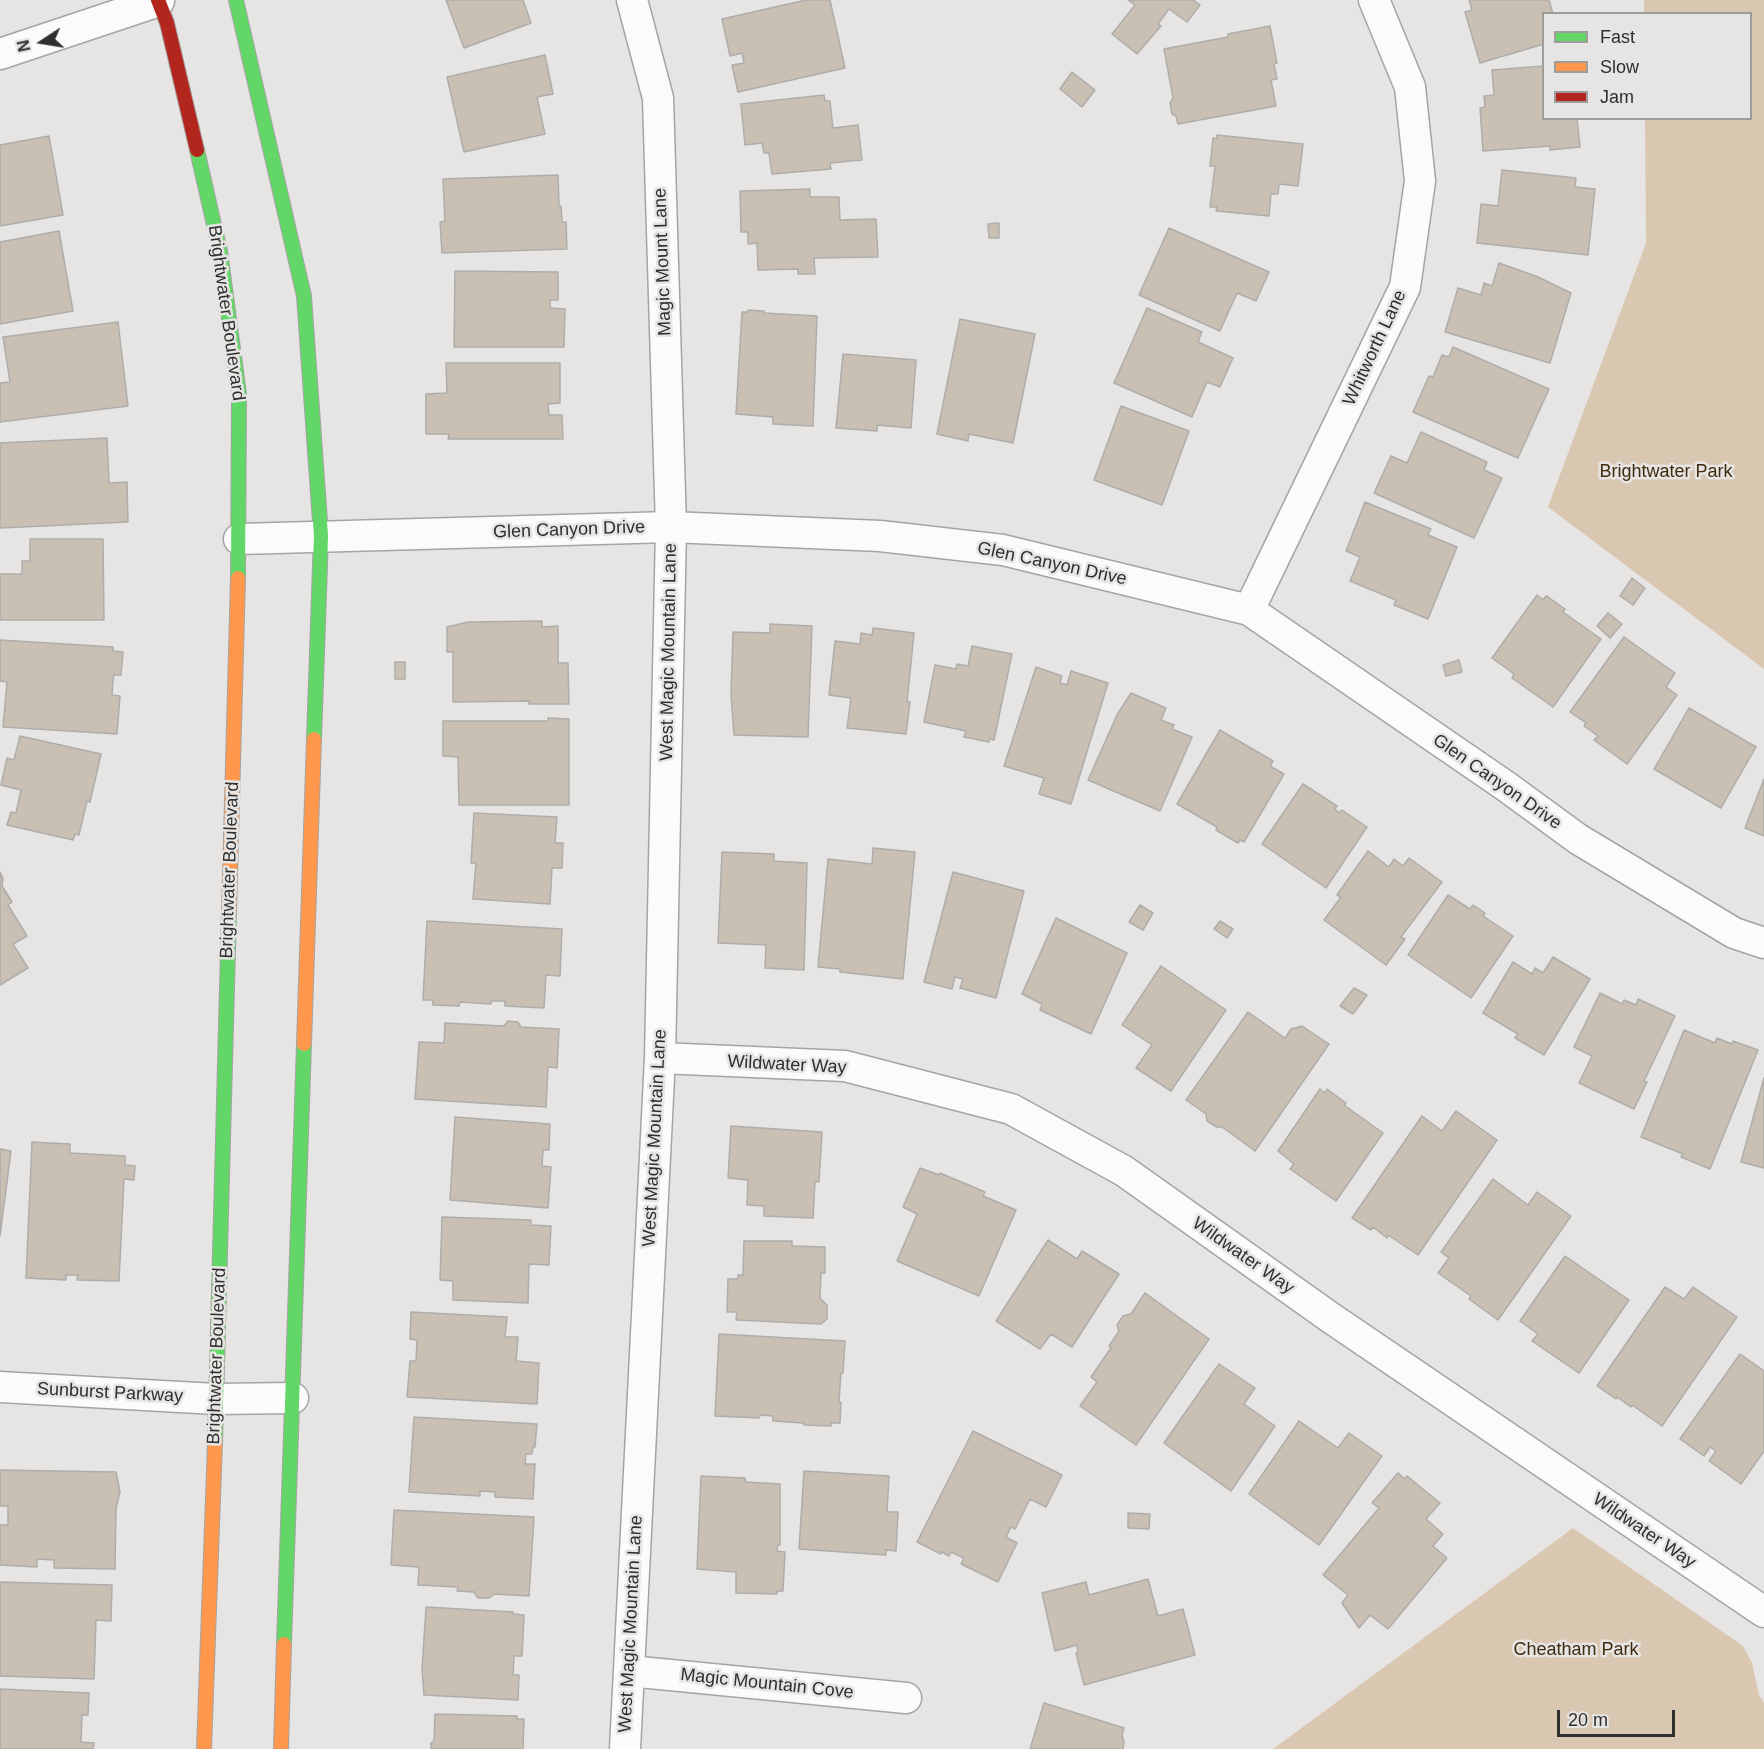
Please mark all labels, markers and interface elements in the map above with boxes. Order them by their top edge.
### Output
north arrow [12,12,72,72]
legend [1542,12,1752,120]
text: Fast [1600,27,1635,47]
text: N [14,38,33,53]
text: Slow [1600,57,1639,77]
text: Jam [1600,87,1634,107]
street label: Magic Mount Lane [650,188,676,336]
street label: Brightwater Boulevard [203,224,249,402]
street label: Whitworth Lane [1339,287,1411,409]
park label: Brightwater Park [1599,461,1733,483]
street label: Glen Canyon Drive [493,517,645,543]
street label: Glen Canyon Drive [975,538,1129,590]
street label: West Magic Mountain Lane [656,543,682,761]
street label: Glen Canyon Drive [1429,730,1565,834]
street label: Brightwater Boulevard [216,781,244,959]
street label: West Magic Mountain Lane [639,1029,671,1247]
street label: Wildwater Way [727,1051,847,1079]
street label: Wildwater Way [1188,1213,1298,1299]
street label: Brightwater Boulevard [203,1267,231,1445]
street label: Sunburst Parkway [37,1378,183,1408]
street label: Wildwater Way [1588,1489,1700,1573]
street label: West Magic Mountain Lane [615,1515,647,1733]
park label: Cheatham Park [1513,1639,1639,1661]
street label: Magic Mountain Cove [679,1664,855,1704]
scale bar [1560,1698,1678,1736]
text: 20 m [1568,1710,1608,1730]

